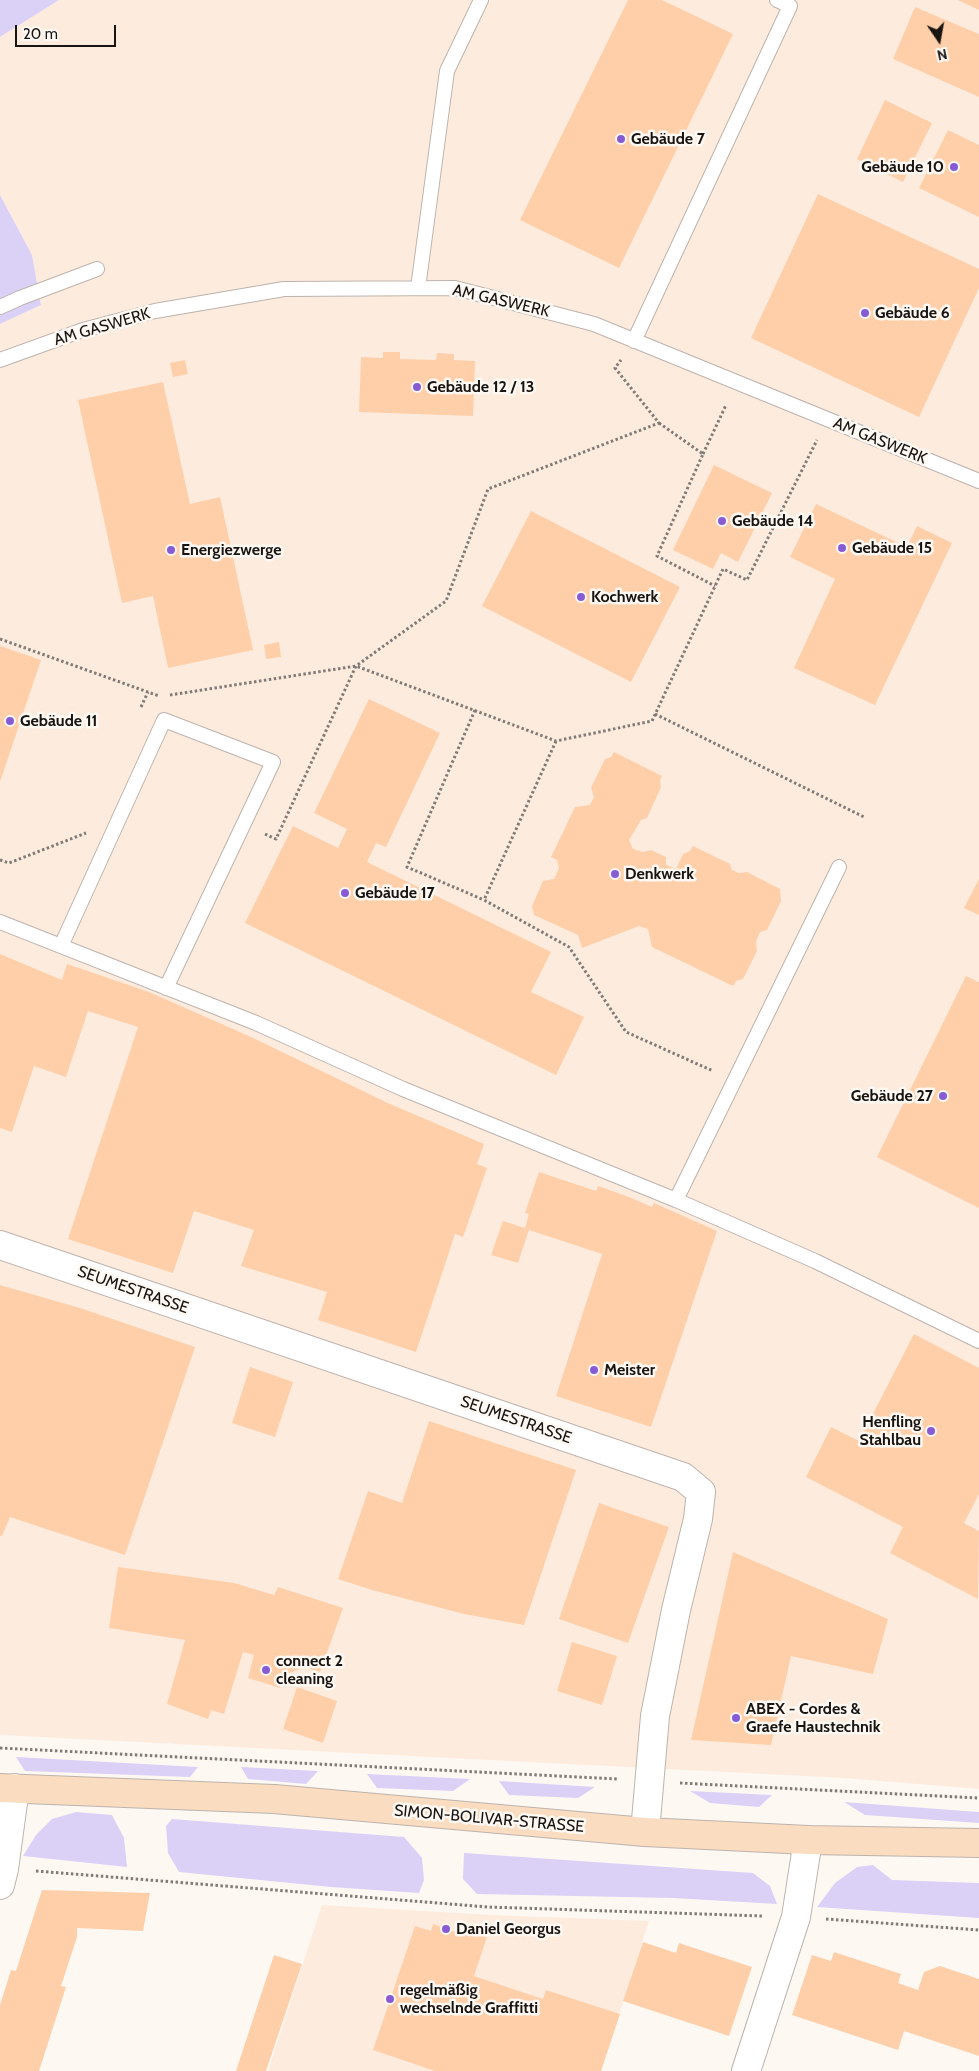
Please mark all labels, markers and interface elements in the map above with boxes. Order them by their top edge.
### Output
scale bar [18,15,119,47]
north arrow [914,15,964,65]
text: 20 m [23,25,58,43]
text: N [935,45,949,65]
place label: Gebäude 7 [631,129,705,149]
marker: Gebäude 7 [615,133,627,145]
place label: Gebäude 10 [861,157,944,177]
marker: Gebäude 10 [948,161,960,173]
street label: AM GASWERK [451,280,551,322]
place label: Gebäude 6 [875,303,950,323]
street label: AM GASWERK [52,304,152,350]
marker: Gebäude 6 [859,307,871,319]
place label: Gebäude 12 / 13 [427,377,534,397]
marker: Gebäude 12 / 13 [411,381,423,393]
street label: AM GASWERK [830,414,930,468]
place label: Gebäude 14 [732,511,813,531]
marker: Gebäude 14 [716,515,728,527]
place label: Gebäude 15 [852,538,932,558]
place label: Energiezwerge [181,540,281,560]
marker: Gebäude 15 [836,542,848,554]
marker: Energiezwerge [165,544,177,556]
place label: Kochwerk [591,587,658,607]
marker: Kochwerk [575,591,587,603]
place label: Gebäude 11 [20,711,97,731]
marker: Gebäude 11 [4,715,16,727]
place label: Denkwerk [625,864,694,884]
marker: Denkwerk [609,868,621,880]
place label: Gebäude 17 [355,883,435,903]
marker: Gebäude 17 [339,887,351,899]
place label: Gebäude 27 [851,1086,933,1106]
marker: Gebäude 27 [937,1090,949,1102]
street label: SEUMESTRASSE [75,1262,191,1318]
place label: Meister [604,1360,655,1380]
marker: Meister [588,1364,600,1376]
street label: SEUMESTRASSE [458,1392,574,1448]
place label: Henfling Stahlbau [860,1412,921,1450]
marker: Henfling Stahlbau [925,1425,937,1437]
place label: connect 2 cleaning [276,1651,343,1689]
marker: connect 2 cleaning [260,1664,272,1676]
place label: ABEX - Cordes & Graefe Haustechnik [746,1699,880,1737]
marker: ABEX - Cordes & Graefe Haustechnik [730,1712,742,1724]
street label: SIMON-BOLIVAR-STRASSE [393,1801,585,1837]
place label: Daniel Georgus [456,1919,561,1939]
marker: Daniel Georgus [440,1923,452,1935]
place label: regelmäßig wechselnde Graffitti [400,1980,538,2018]
marker: regelmäßig wechselnde Graffitti [384,1993,396,2005]

